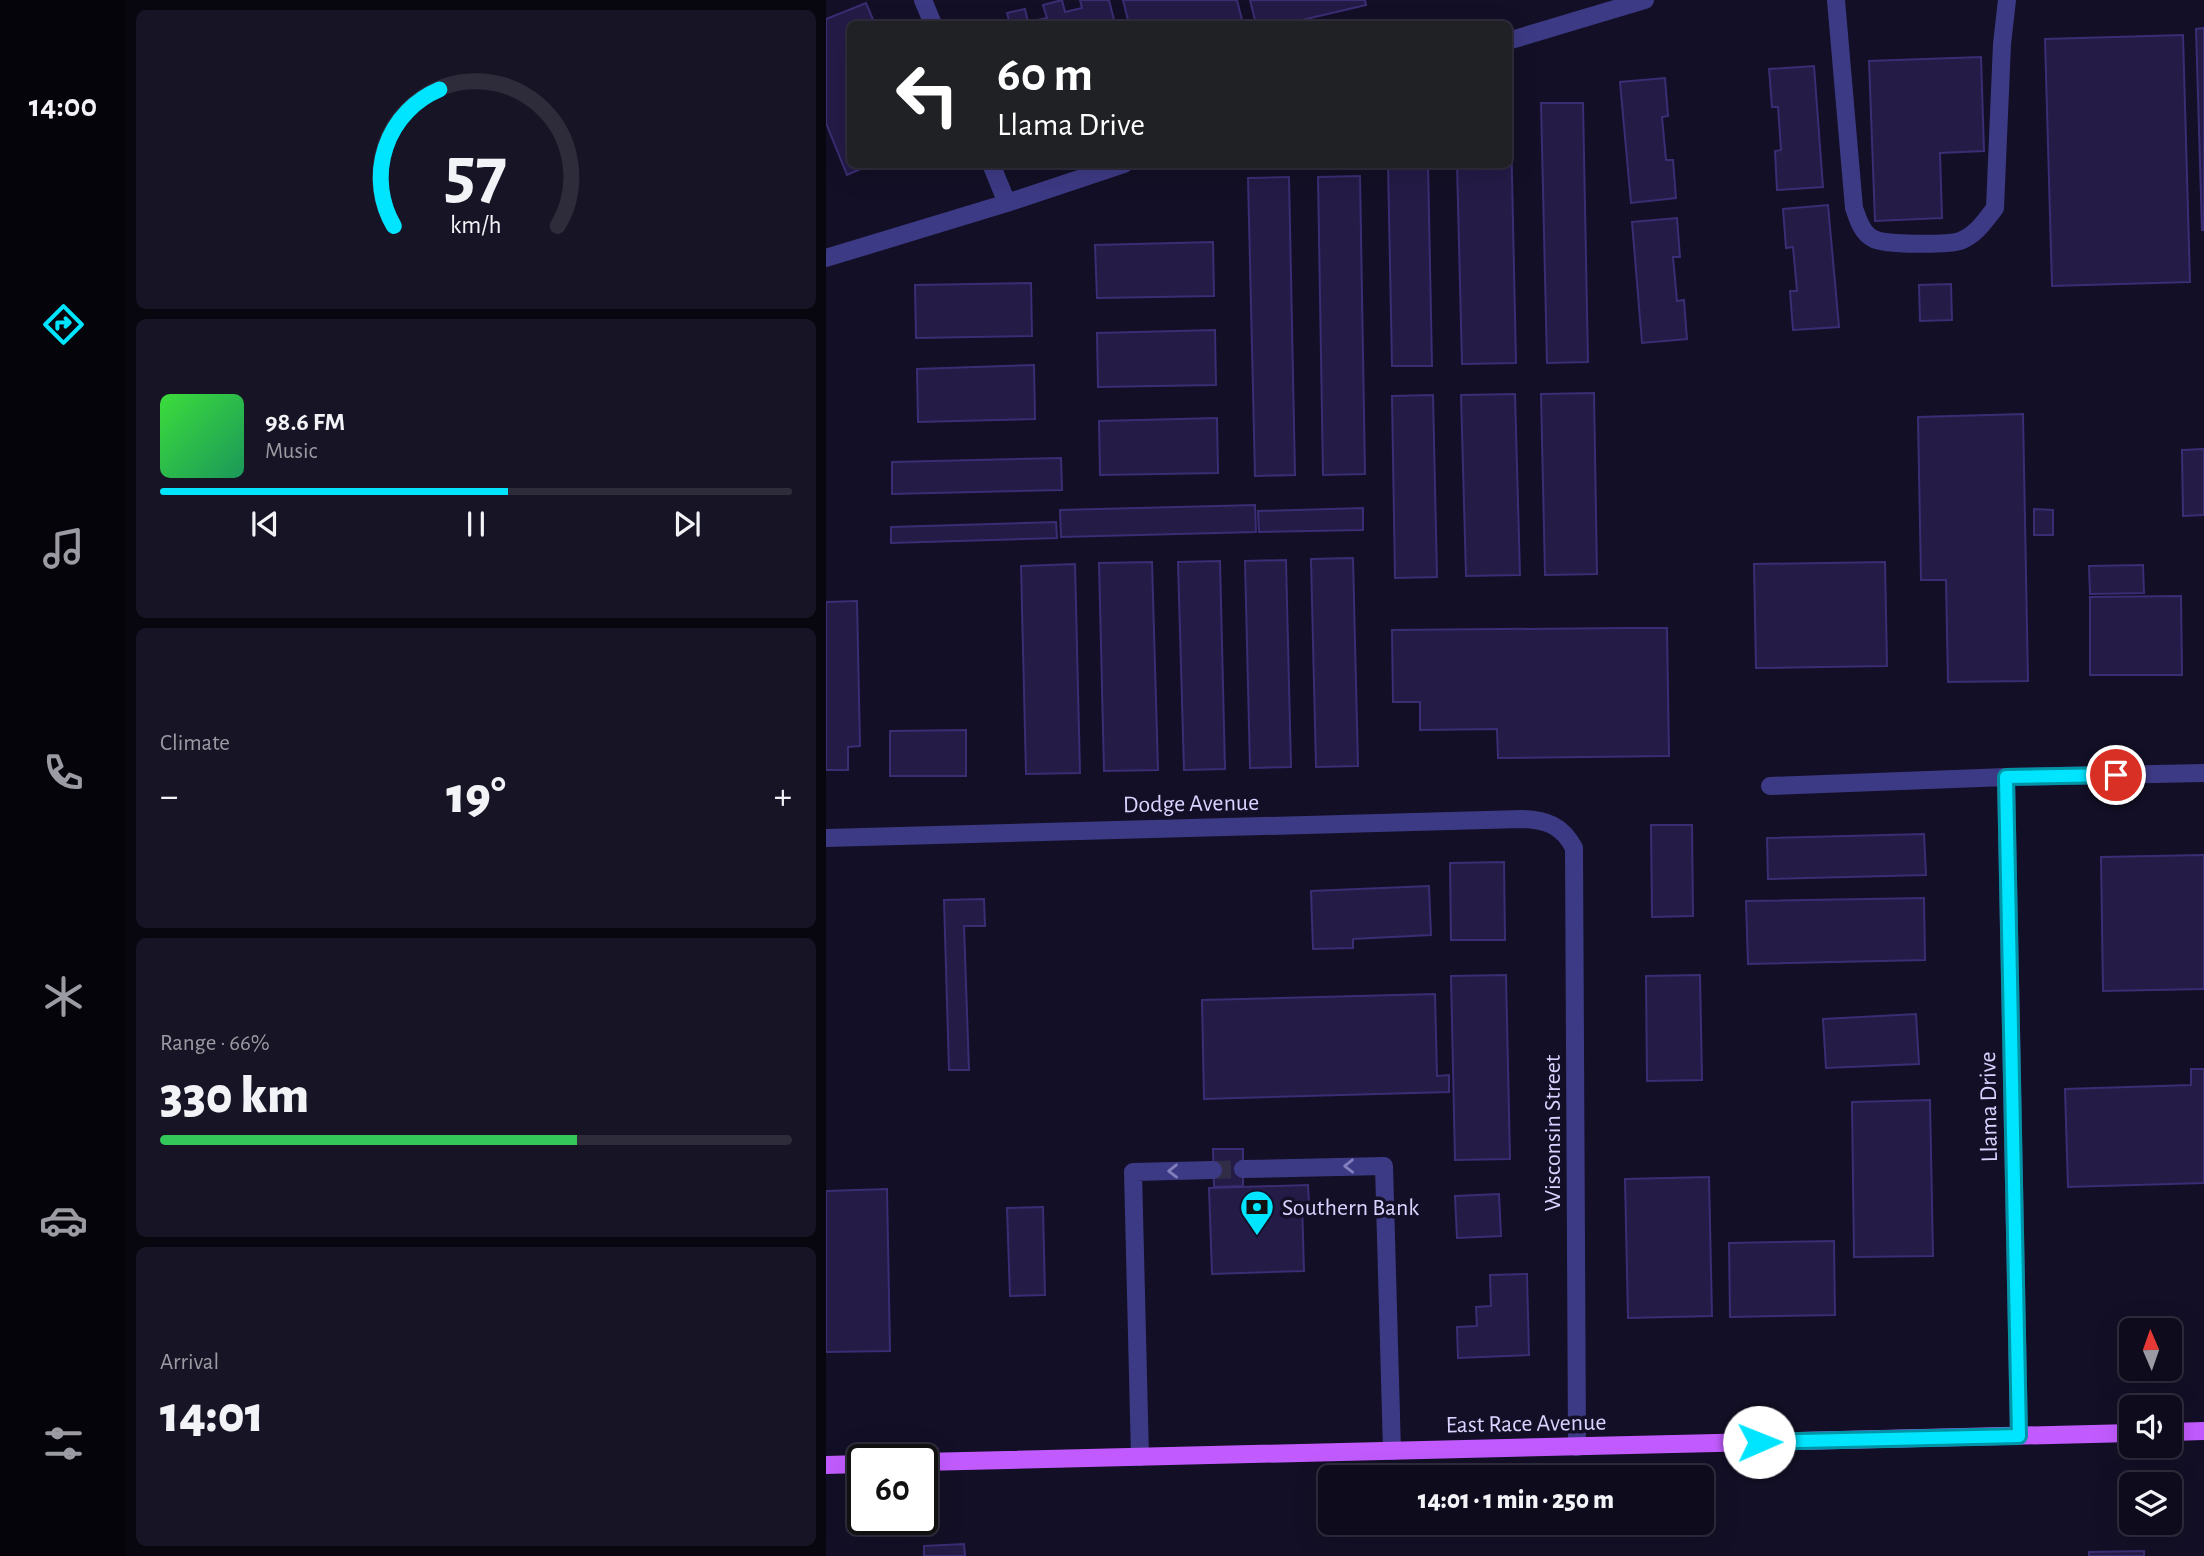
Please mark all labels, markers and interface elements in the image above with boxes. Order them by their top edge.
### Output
icon: left [882,49,973,140]
text: 60 m [997,51,1093,100]
text: 14:00 [29,90,97,122]
text: Llama Drive [997,109,1145,141]
text: 57 [445,138,507,211]
text: km/h [450,212,502,237]
icon: directions [39,300,88,349]
text: 98.6 FM [265,409,345,435]
text: Music [265,440,317,463]
icon: previous [246,505,284,543]
icon: pause [457,505,495,543]
icon: next [668,505,706,543]
icon: music [39,524,88,573]
text: Climate [160,732,230,755]
pin [2086,745,2146,805]
icon: phone [39,748,88,797]
icon: arrive [2097,756,2135,794]
text: 19° [446,770,506,822]
text: − [160,778,178,816]
text: + [774,778,792,816]
street label: Dodge Avenue [1123,791,1259,817]
icon: climate [39,972,88,1021]
text: Range · 66% [160,1032,270,1055]
street label: Llama Drive [1976,1051,2002,1163]
street label: Wisconsin Street [1541,1054,1565,1211]
text: 330 km [160,1070,309,1122]
one-way arrow [1343,1159,1354,1174]
one-way arrow [1167,1163,1178,1179]
bank icon: Southern Bank [1238,1188,1276,1237]
icon: car [39,1196,88,1245]
place label: Southern Bank [1282,1196,1419,1220]
north arrow [2119,1318,2182,1381]
map controls [2119,1318,2182,1535]
text: Arrival [160,1351,219,1374]
text: 14:01 [160,1389,264,1441]
button: sound [2119,1395,2182,1458]
position arrow [1722,1405,1796,1479]
street label: East Race Avenue [1445,1411,1607,1437]
icon: filters [39,1419,88,1468]
speed limit sign: 60 [847,1444,938,1535]
button: layers [2119,1472,2182,1535]
text: 14:01 · 1 min · 250 m [1418,1487,1614,1513]

